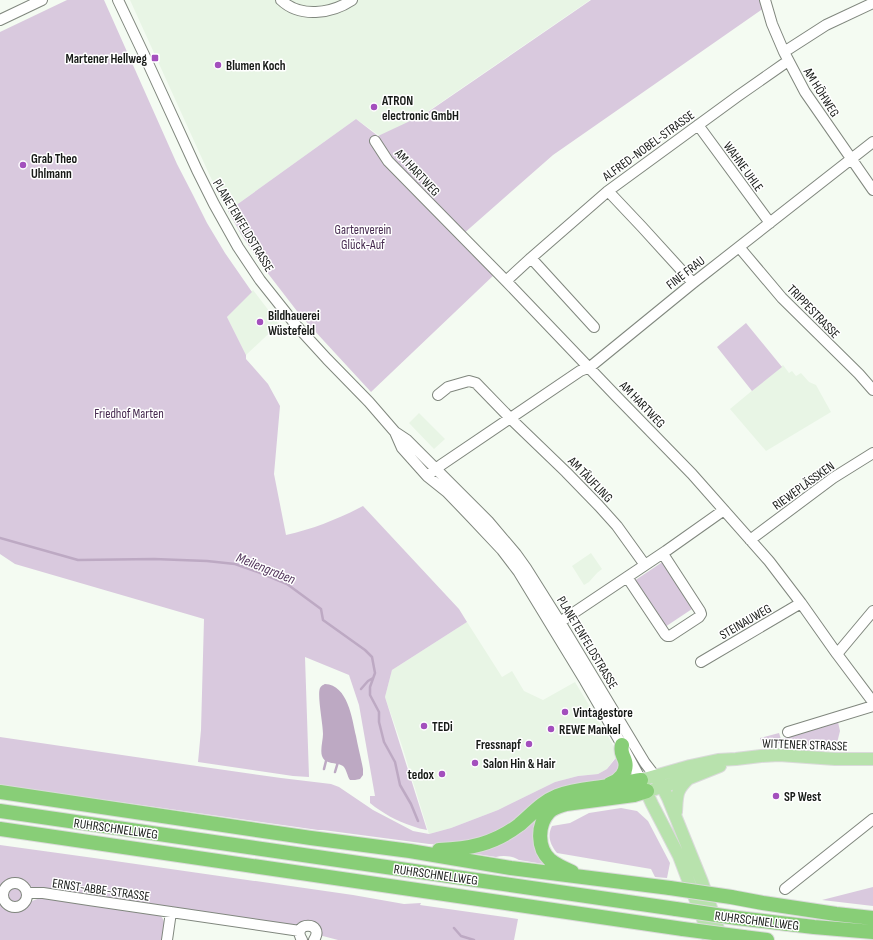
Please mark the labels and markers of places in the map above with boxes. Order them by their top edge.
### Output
place label: Martener Hellweg [66,51,148,67]
marker: Martener Hellweg [150,53,160,63]
place label: Blumen Koch [226,58,286,74]
marker: Blumen Koch [213,60,223,70]
place label: ATRON electronic GmbH [381,93,459,124]
marker: ATRON electronic GmbH [369,102,379,112]
place label: Grab Theo Uhlmann [31,151,78,182]
marker: Grab Theo Uhlmann [18,160,28,170]
place label: Bildhauerei Wüstefeld [268,308,320,339]
marker: Bildhauerei Wüstefeld [255,317,265,327]
place label: Vintagestore [573,705,633,721]
marker: Vintagestore [560,707,570,717]
place label: TEDi [432,719,453,735]
marker: TEDi [419,721,429,731]
place label: REWE Mankel [559,722,621,738]
marker: REWE Mankel [546,724,556,734]
place label: Fressnapf [476,737,522,753]
marker: Fressnapf [524,739,534,749]
place label: Salon Hin & Hair [483,756,556,772]
marker: Salon Hin & Hair [470,758,480,768]
place label: tedox [408,767,435,783]
marker: tedox [437,769,447,779]
place label: SP West [784,789,822,805]
marker: SP West [771,791,781,801]

